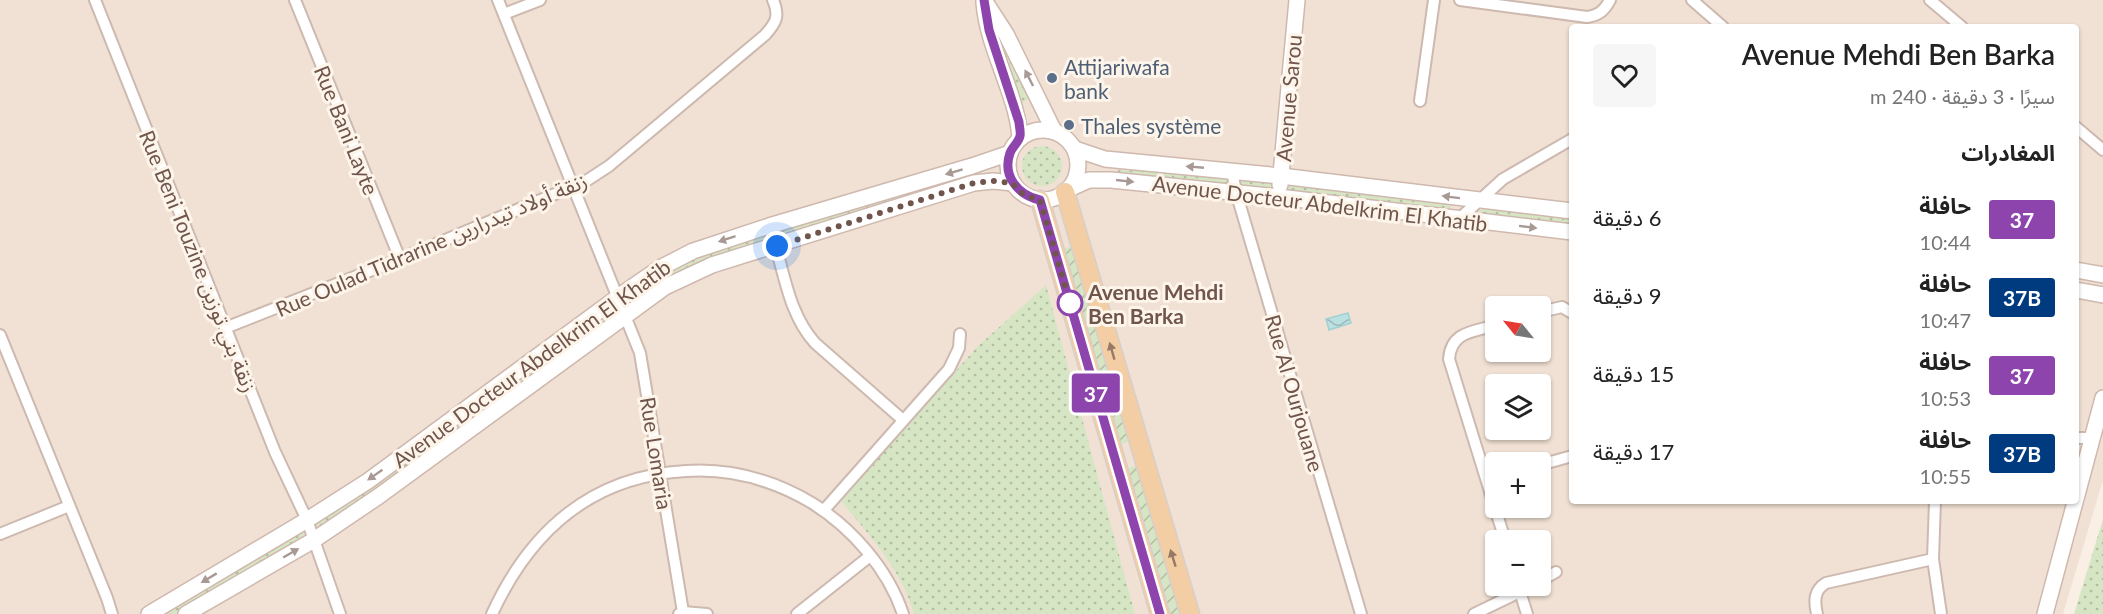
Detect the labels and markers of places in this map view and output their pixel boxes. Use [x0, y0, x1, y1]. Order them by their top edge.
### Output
place label: Attijariwafa bank [1064, 54, 1170, 103]
marker: Attijariwafa bank [1045, 71, 1059, 85]
place label: Thales système [1081, 113, 1221, 138]
marker: Thales système [1062, 118, 1076, 132]
place label: Avenue Mehdi Ben Barka [1087, 279, 1224, 328]
marker: Avenue Mehdi Ben Barka [1057, 290, 1083, 316]

